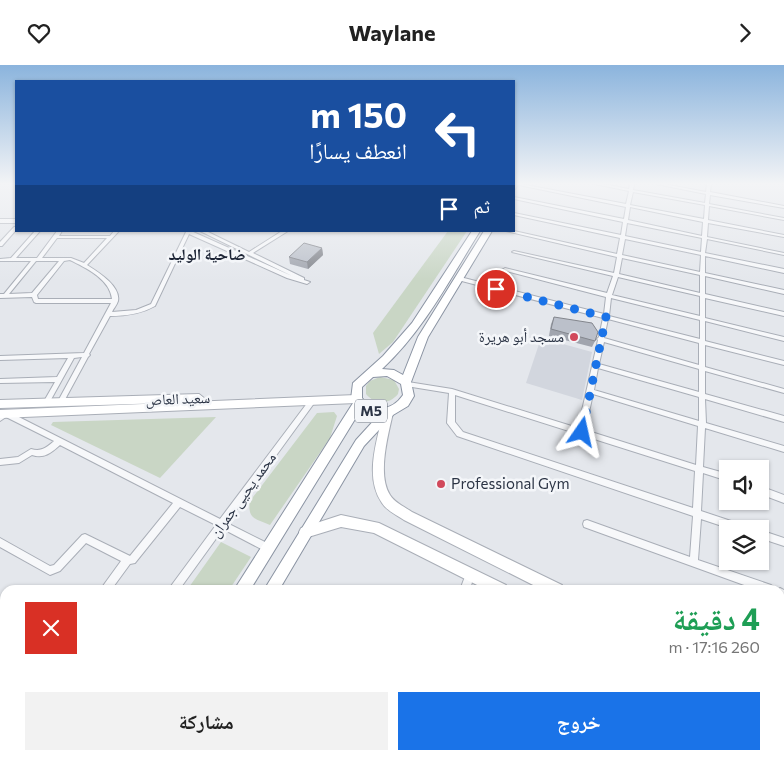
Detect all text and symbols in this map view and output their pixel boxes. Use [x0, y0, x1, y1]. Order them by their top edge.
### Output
icon: heart [25, 19, 53, 47]
text: Waylane [348, 19, 436, 46]
icon: forward [731, 19, 759, 47]
text: 150 m [310, 92, 407, 135]
icon: left [425, 100, 490, 165]
text: انعطف يسارًا [309, 137, 407, 164]
text: ثم [473, 194, 490, 217]
icon: arrive [435, 195, 463, 223]
district label: ضاحية الوليد [169, 244, 245, 263]
pin [475, 268, 517, 310]
icon: arrive [482, 275, 510, 303]
place label: مسجد أبو هريرة [479, 327, 564, 346]
marker: مسجد أبو هريرة [568, 331, 580, 343]
street label: سعيد العاص [145, 388, 211, 410]
road number: M5 [355, 399, 387, 423]
position arrow [555, 405, 607, 457]
street label: محمد يحيى جمران [205, 448, 281, 542]
map controls [719, 460, 769, 570]
button: sound [719, 460, 769, 510]
place label: Professional Gym [451, 474, 570, 492]
marker: Professional Gym [435, 478, 447, 490]
button: layers [719, 520, 769, 570]
text: 4 دقيقة [673, 599, 760, 636]
button: close [25, 602, 77, 654]
text: 260 m · 17:16 [668, 637, 760, 656]
button: مشاركة [25, 692, 388, 750]
button: خروج [398, 692, 760, 750]

